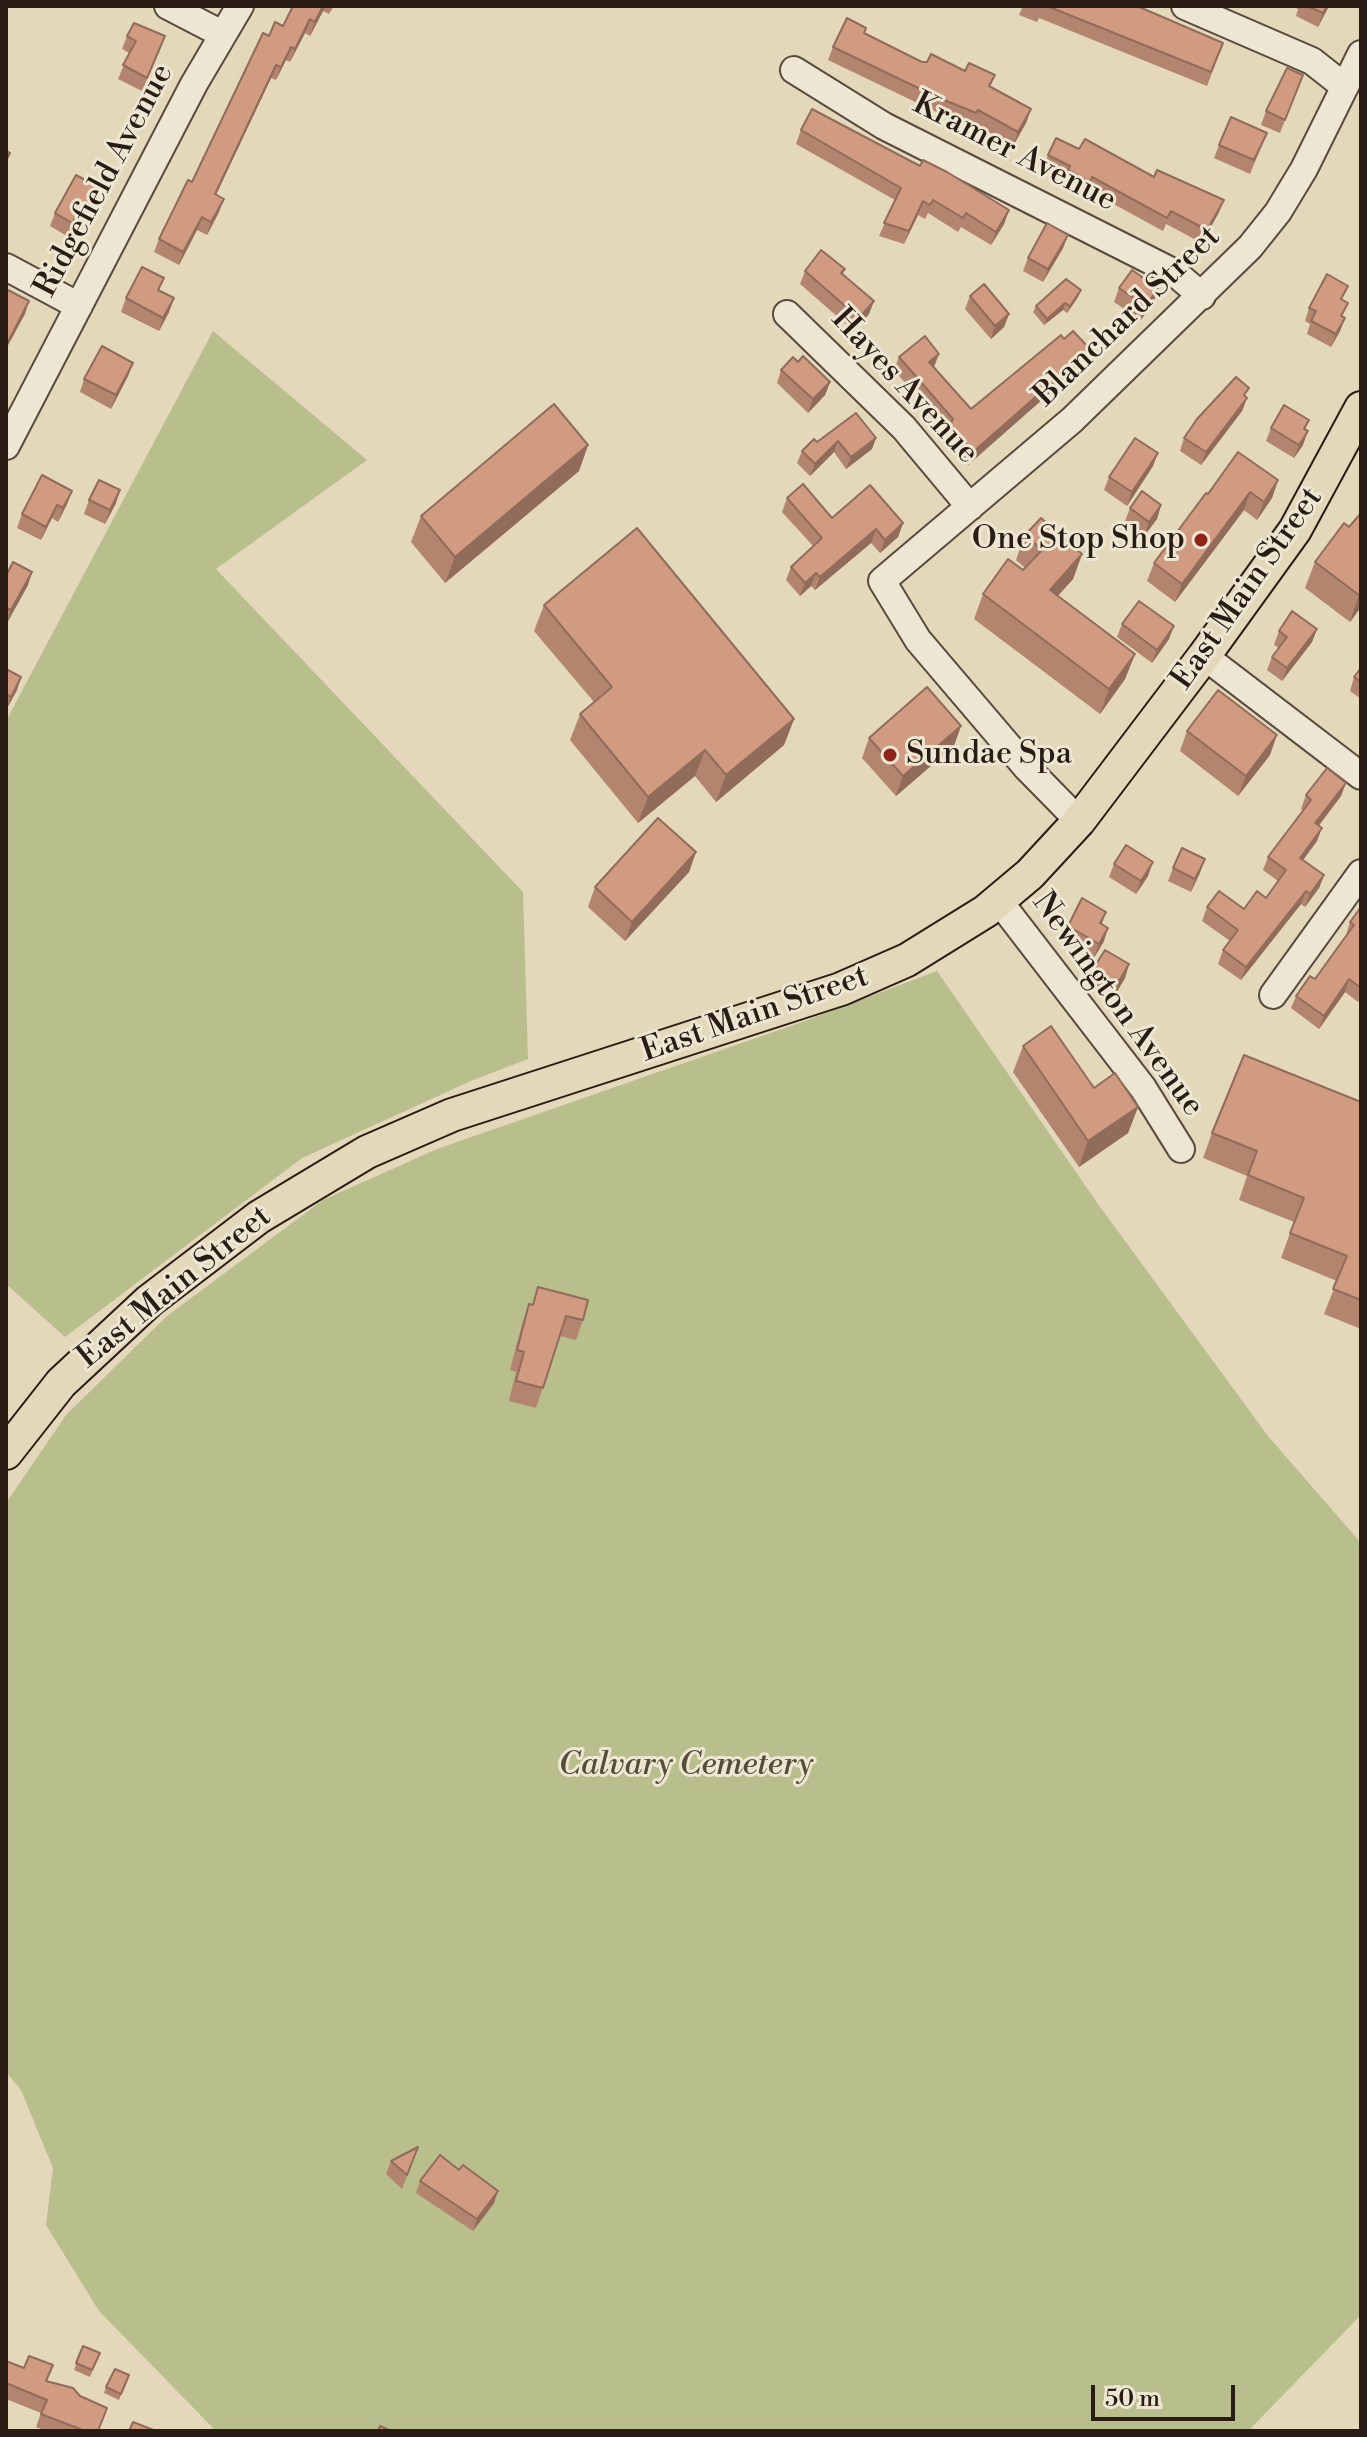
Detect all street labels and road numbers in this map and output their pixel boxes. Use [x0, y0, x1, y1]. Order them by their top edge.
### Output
street label: Ridgefield Avenue [27, 58, 183, 304]
street label: Kramer Avenue [906, 85, 1122, 221]
street label: Blanchard Street [1027, 219, 1229, 415]
street label: Hayes Avenue [822, 301, 986, 473]
street label: East Main Street [1164, 480, 1332, 698]
street label: Newington Avenue [1023, 885, 1211, 1125]
street label: East Main Street [636, 958, 874, 1072]
street label: East Main Street [70, 1198, 280, 1378]

